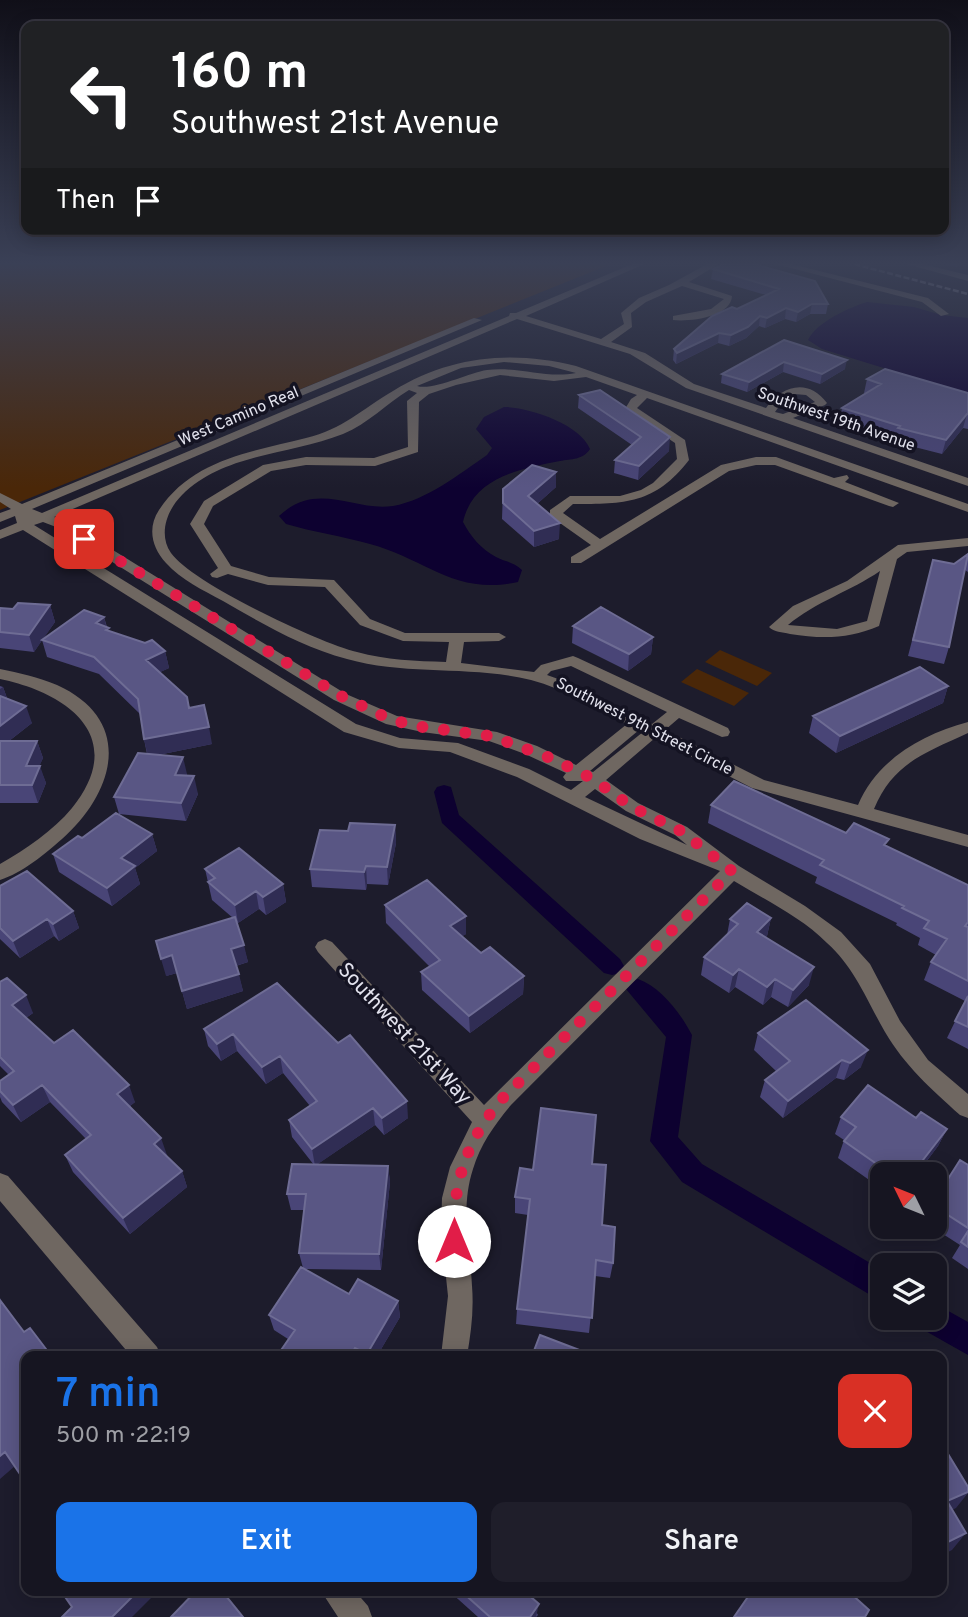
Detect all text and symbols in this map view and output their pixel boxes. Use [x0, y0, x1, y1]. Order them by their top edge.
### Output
text: 160 m [171, 44, 308, 106]
icon: left [56, 49, 147, 140]
text: Southwest 21st Avenue [171, 105, 499, 145]
icon: arrive [129, 182, 167, 220]
text: Then [56, 185, 115, 218]
street label: West Camino Real [176, 383, 302, 451]
street label: Southwest 19th Avenue [754, 384, 918, 456]
pin [54, 509, 114, 569]
icon: arrive [65, 520, 103, 558]
street label: Southwest 9th Street Circle [552, 674, 736, 780]
street label: Southwest 21st Way [331, 957, 477, 1111]
north arrow [870, 1162, 947, 1239]
map controls [870, 1162, 947, 1330]
position arrow [417, 1204, 491, 1278]
button: layers [870, 1253, 947, 1330]
text: 7 min [56, 1369, 160, 1422]
button: close [838, 1374, 912, 1448]
text: 500 m · 22:19 [56, 1422, 191, 1451]
button: Exit [56, 1502, 477, 1582]
button: Share [491, 1502, 912, 1582]

